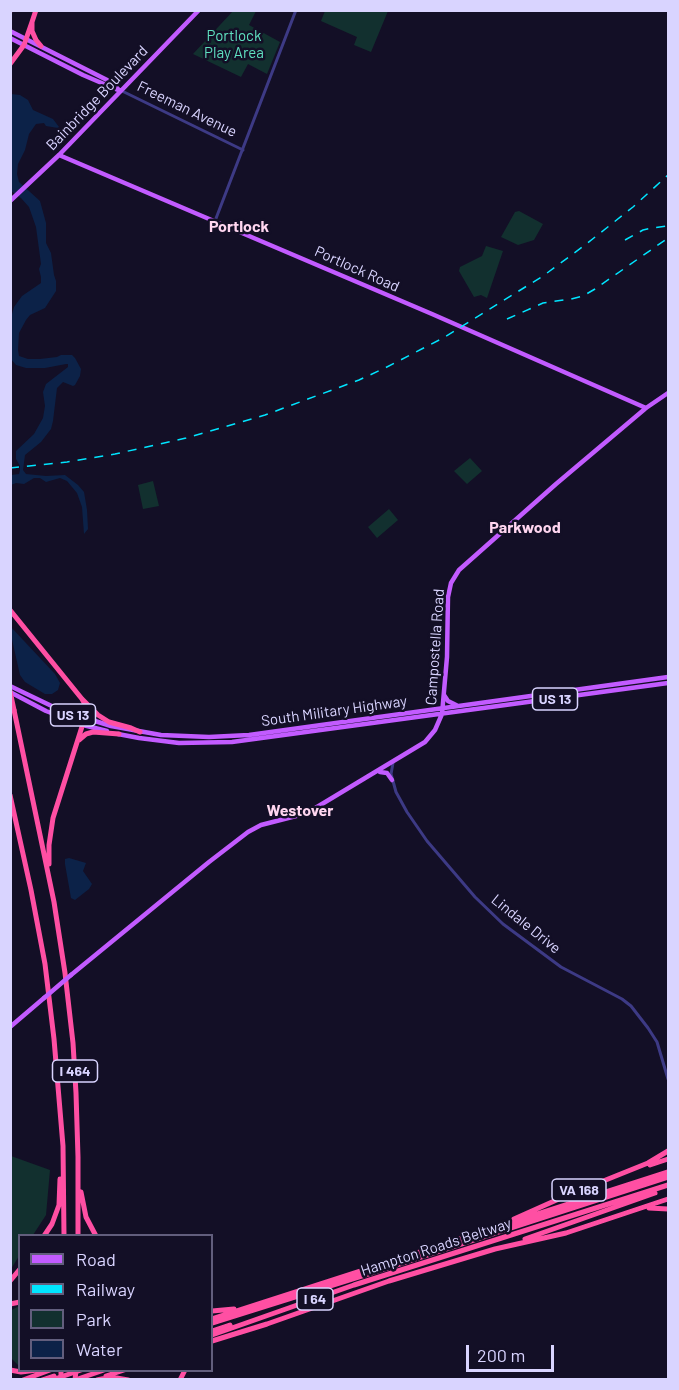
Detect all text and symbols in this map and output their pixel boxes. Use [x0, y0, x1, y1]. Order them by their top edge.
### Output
park label: Portlock Play Area [204, 27, 264, 62]
street label: Bainbridge Boulevard [42, 42, 152, 154]
street label: Freeman Avenue [134, 77, 240, 141]
district label: Portlock [209, 217, 269, 237]
street label: Portlock Road [312, 242, 402, 296]
district label: Parkwood [489, 518, 561, 538]
street label: Campostella Road [422, 588, 448, 706]
road number: US 13 [532, 688, 578, 710]
street label: South Military Highway [260, 692, 408, 730]
road number: US 13 [50, 704, 96, 726]
district label: Westover [267, 801, 333, 821]
street label: Lindale Drive [488, 891, 564, 957]
road number: I 464 [52, 1060, 98, 1082]
road number: VA 168 [552, 1179, 606, 1201]
street label: Hampton Roads Beltway [358, 1214, 514, 1280]
legend [18, 1234, 213, 1372]
text: Road [76, 1248, 116, 1270]
text: Railway [76, 1278, 135, 1300]
road number: I 64 [297, 1288, 333, 1310]
text: Park [76, 1308, 111, 1330]
scale bar [469, 1333, 558, 1371]
text: Water [76, 1338, 123, 1360]
text: 200 m [477, 1344, 525, 1366]

